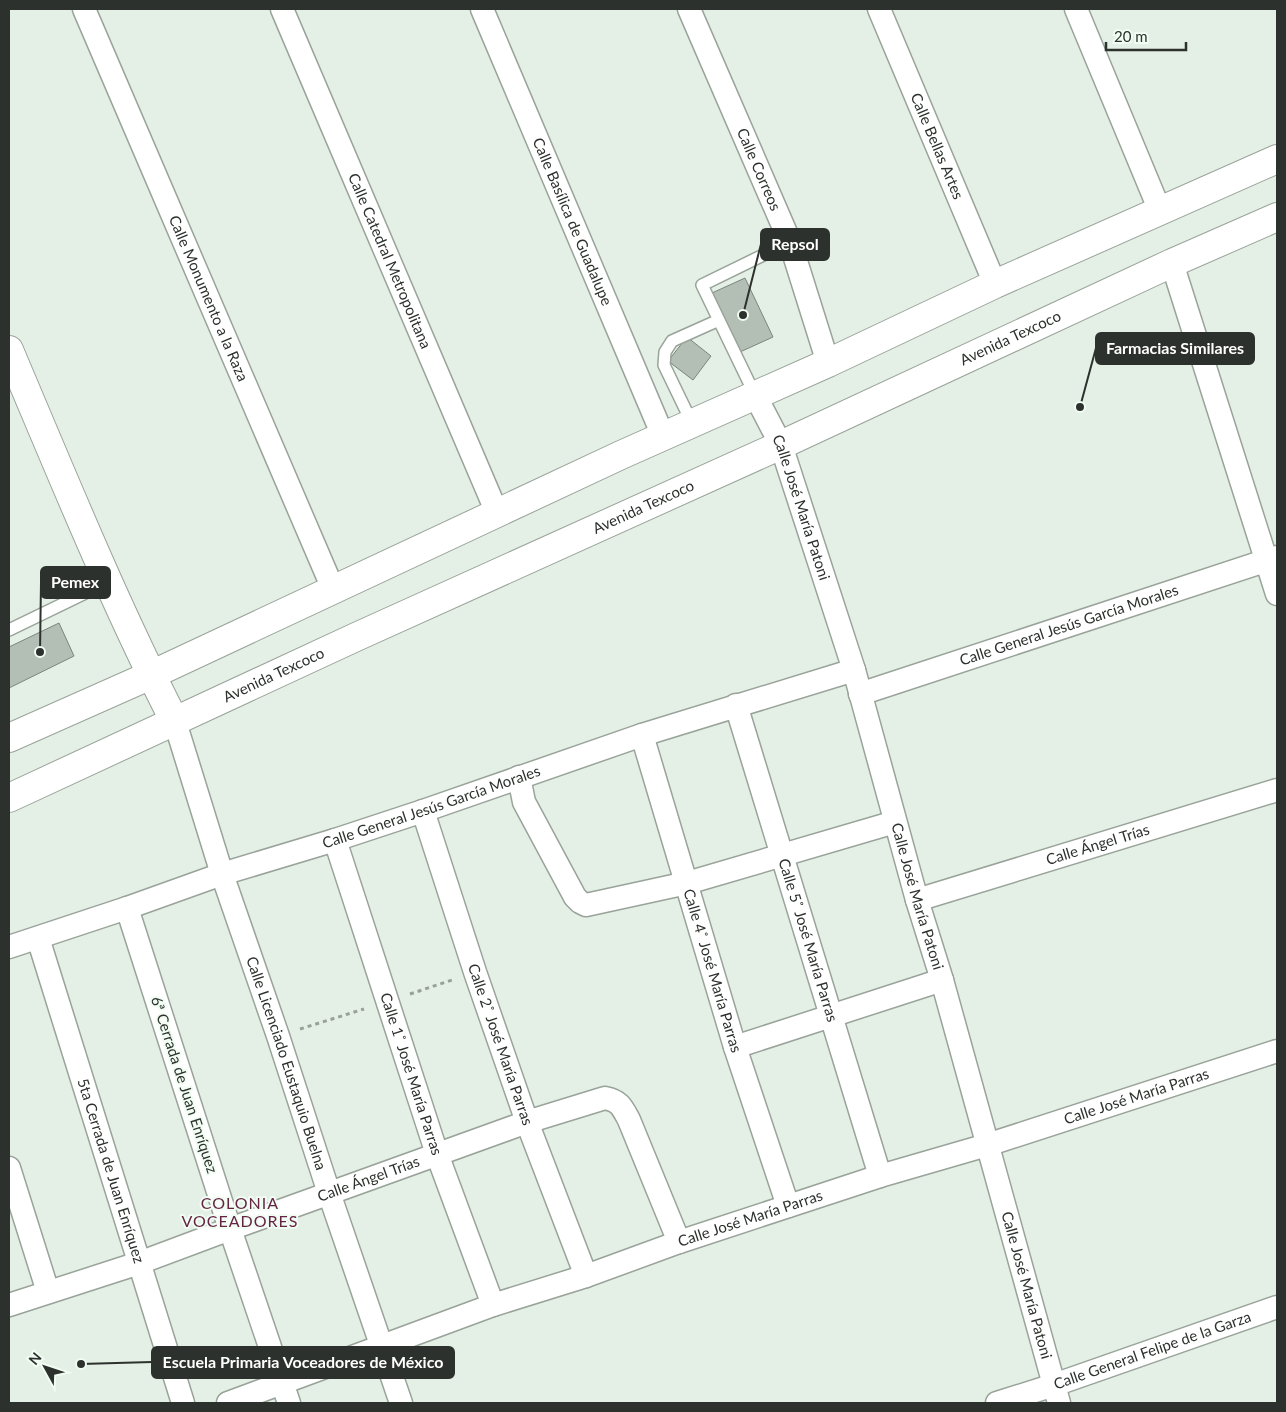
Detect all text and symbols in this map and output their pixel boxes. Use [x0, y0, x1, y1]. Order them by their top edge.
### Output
scale bar [1106, 20, 1186, 52]
text: 20 m [1114, 27, 1148, 45]
street label: Calle Bellas Artes [907, 90, 968, 202]
street label: Calle Correos [734, 125, 785, 213]
street label: Calle Basílica de Guadalupe [530, 135, 617, 308]
street label: Calle Catedral Metropolitana [345, 170, 436, 351]
street label: Calle Monumento a la Raza [166, 212, 253, 384]
callout: Repsol [761, 229, 829, 260]
text: Repsol [771, 234, 819, 253]
street label: Avenida Texcoco [957, 306, 1063, 369]
callout: Farmacias Similares [1096, 333, 1254, 364]
text: Farmacias Similares [1106, 338, 1244, 357]
street label: Calle José María Patoni [769, 431, 834, 582]
street label: Avenida Texcoco [590, 475, 697, 537]
callout: Pemex [41, 567, 110, 598]
text: Pemex [51, 572, 100, 591]
street label: Calle General Jesús García Morales [957, 580, 1180, 669]
street label: Avenida Texcoco [220, 643, 327, 705]
street label: Calle General Jesús García Morales [320, 761, 542, 851]
street label: Calle Ángel Trías [1044, 820, 1151, 868]
street label: Calle José María Patoni [888, 821, 948, 972]
street label: Calle 5˚ José María Parras [775, 856, 842, 1024]
street label: Calle 4˚ José María Parras [680, 886, 746, 1055]
street label: Calle Licenciado Eustaquio Buelna [243, 954, 331, 1172]
street label: Calle 2˚ José María Parras [465, 961, 537, 1127]
street label: Calle 1˚ José María Parras [377, 990, 447, 1157]
street label: 6ª Cerrada de Juan Enríquez [148, 994, 222, 1176]
street label: Calle José María Parras [1061, 1064, 1211, 1128]
street label: 5ta Cerrada de Juan Enríquez [74, 1076, 149, 1265]
street label: Calle Ángel Trías [315, 1152, 422, 1205]
street label: Calle José María Parras [675, 1185, 825, 1250]
district label: COLONIA VOCEADORES [182, 1193, 299, 1230]
street label: Calle José María Patoni [998, 1209, 1056, 1361]
street label: Calle General Felipe de la Garza [1051, 1307, 1253, 1392]
north arrow [20, 1342, 70, 1392]
callout: Escuela Primaria Voceadores de México [152, 1347, 454, 1378]
text: N [25, 1349, 45, 1368]
text: Escuela Primaria Voceadores de México [163, 1352, 443, 1371]

